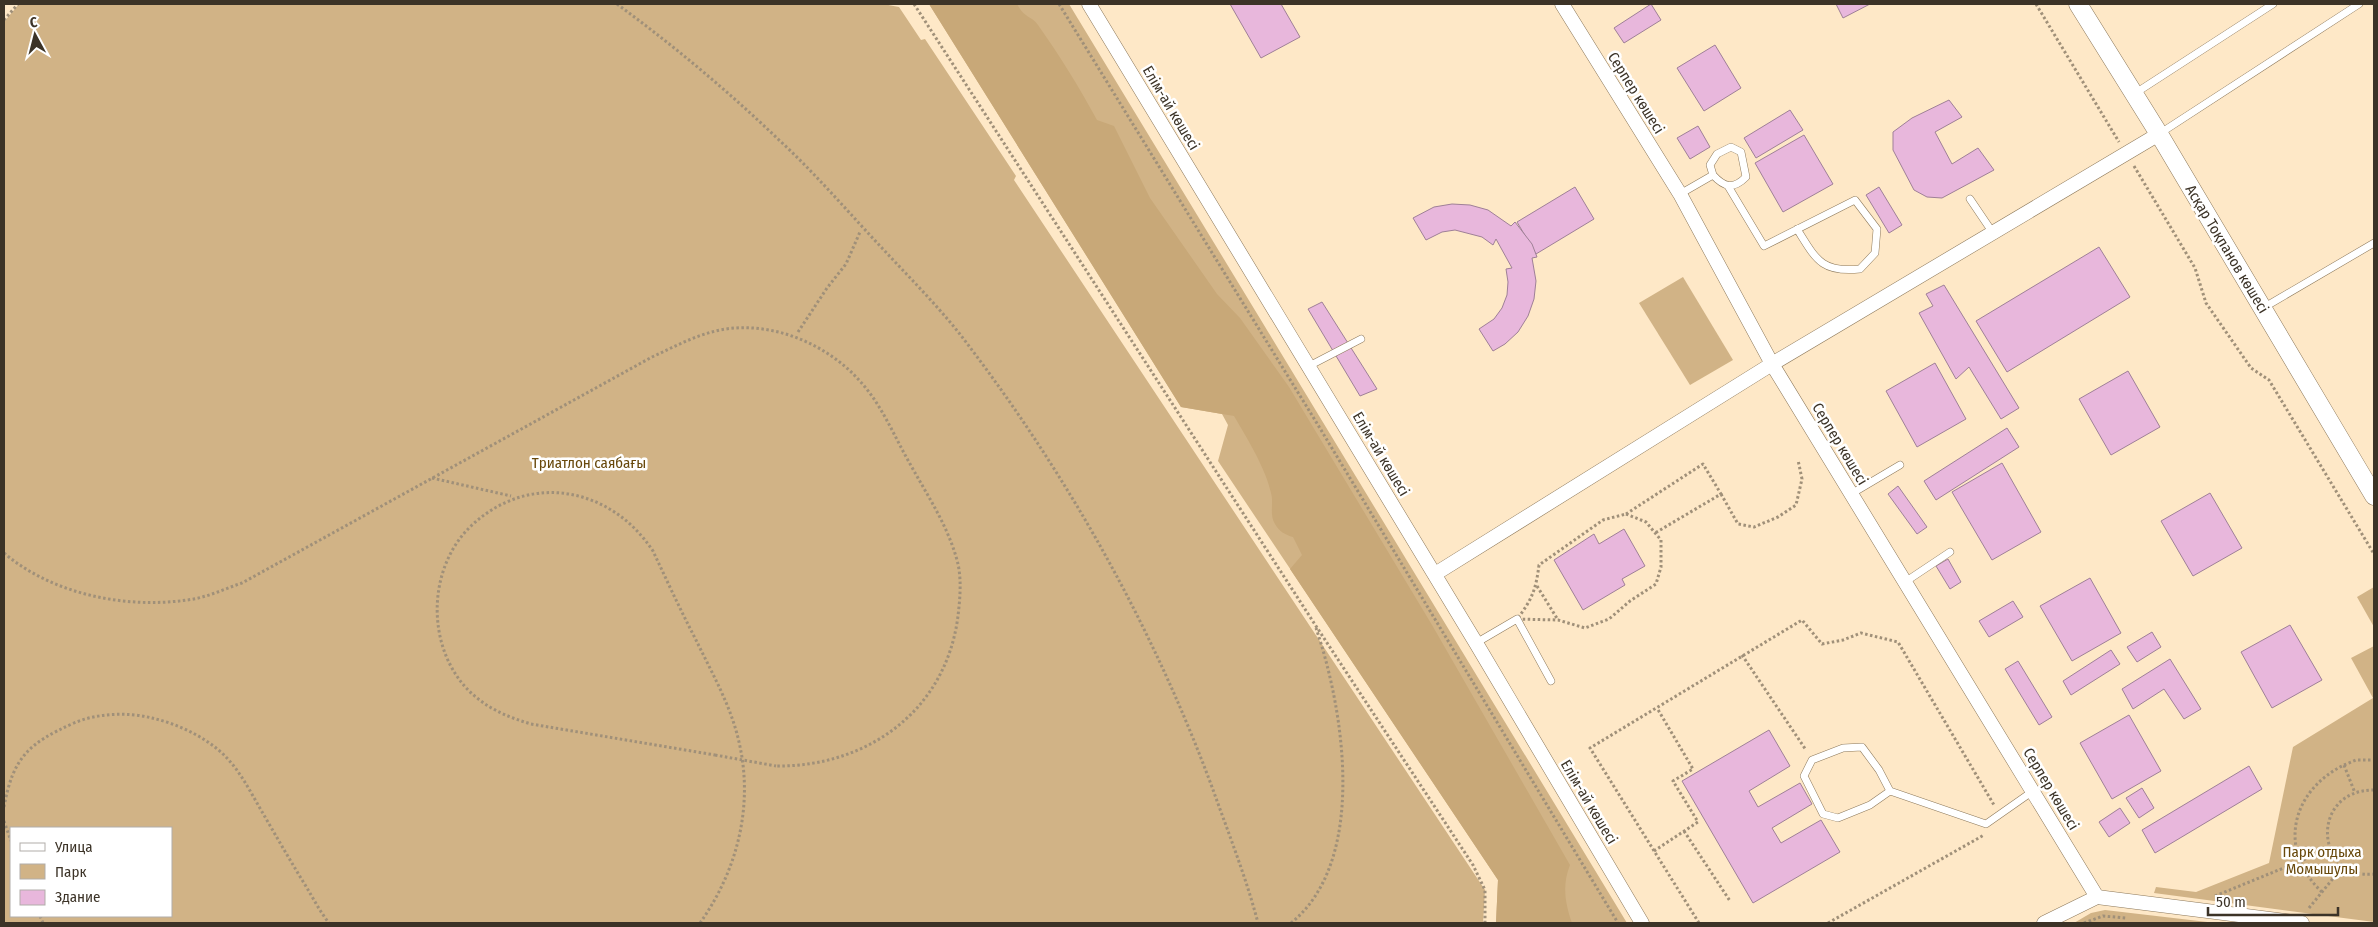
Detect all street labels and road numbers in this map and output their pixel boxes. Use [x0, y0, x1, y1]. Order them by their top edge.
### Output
street label: Серпер көшесі [1604, 49, 1668, 137]
street label: Елім-ай көшесі [1139, 63, 1203, 153]
street label: Асқар Тоқпанов көшесі [2181, 181, 2273, 317]
street label: Серпер көшесі [1808, 400, 1872, 488]
street label: Елім-ай көшесі [1349, 409, 1413, 499]
street label: Серпер көшесі [2019, 745, 2083, 833]
street label: Елім-ай көшесі [1557, 757, 1621, 847]

